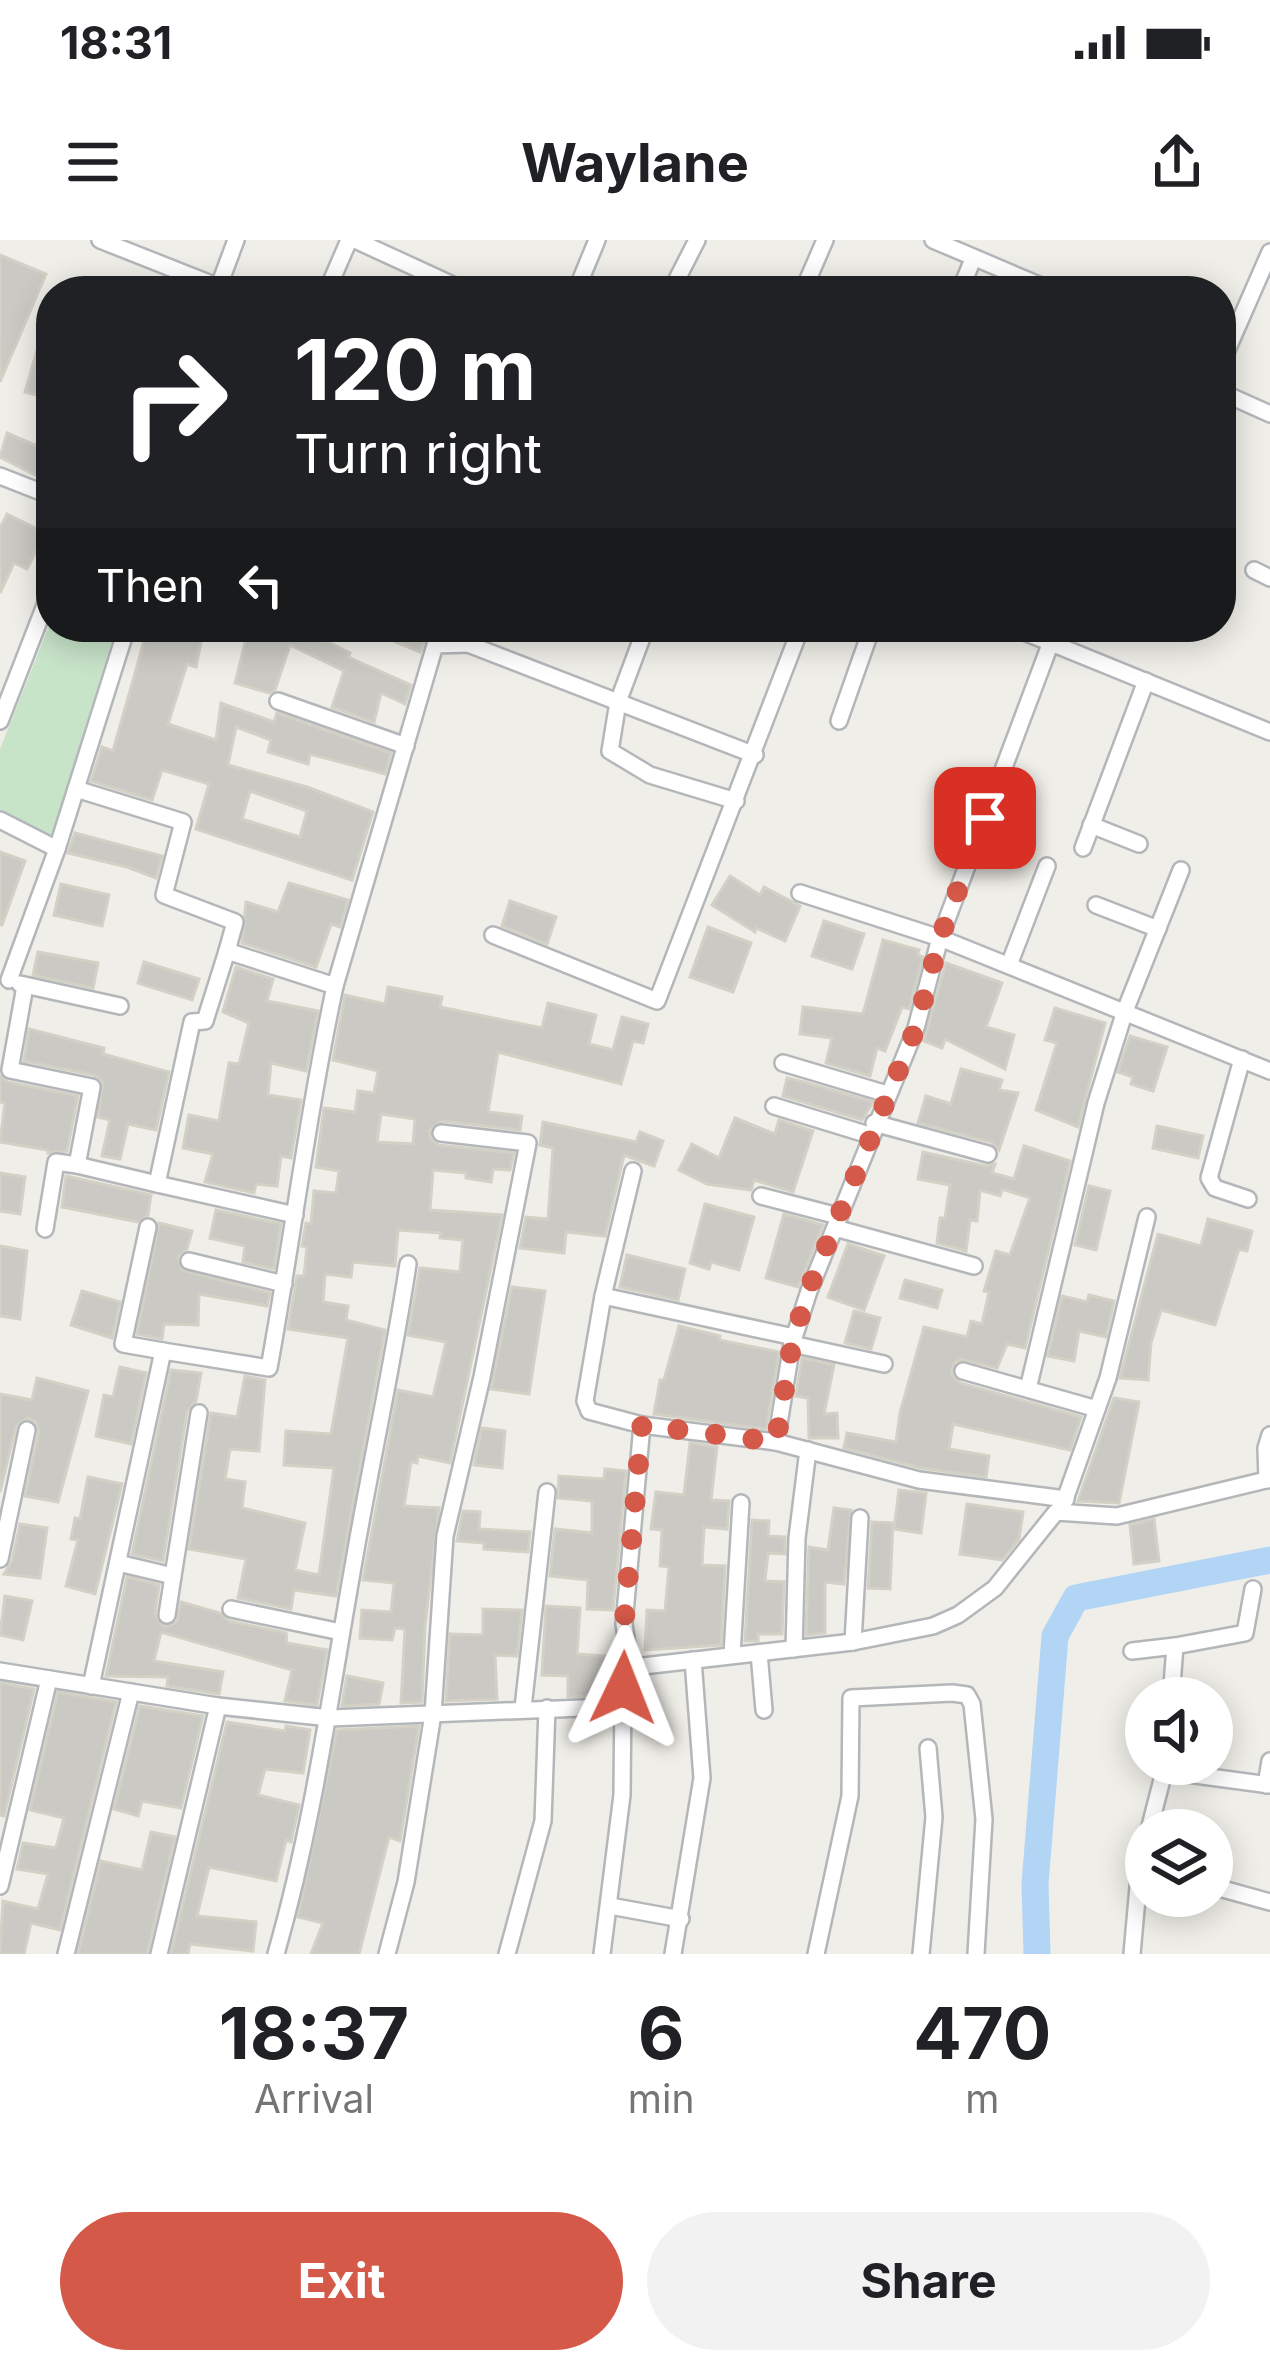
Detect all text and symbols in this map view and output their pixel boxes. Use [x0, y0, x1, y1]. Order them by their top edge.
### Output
text: 18:31 [60, 15, 172, 70]
icon: menu [60, 129, 126, 195]
icon: share [1144, 129, 1210, 195]
text: Waylane [521, 130, 749, 195]
text: 120 m [294, 319, 536, 420]
icon: right [96, 324, 252, 480]
text: Turn right [294, 421, 542, 486]
icon: left [228, 552, 294, 618]
text: Then [96, 558, 204, 613]
pin [934, 767, 1036, 869]
icon: arrive [952, 785, 1018, 851]
position arrow [560, 1625, 686, 1751]
map controls [1125, 1677, 1233, 1917]
button: sound [1125, 1677, 1233, 1785]
button: layers [1125, 1809, 1233, 1917]
text: 18:37 [219, 1989, 409, 2076]
text: 6 [638, 1989, 685, 2076]
text: 470 [913, 1989, 1051, 2076]
text: Arrival [254, 2075, 374, 2122]
text: min [628, 2075, 694, 2122]
text: m [965, 2075, 999, 2122]
button: Exit [60, 2212, 623, 2350]
button: Share [647, 2212, 1210, 2350]

